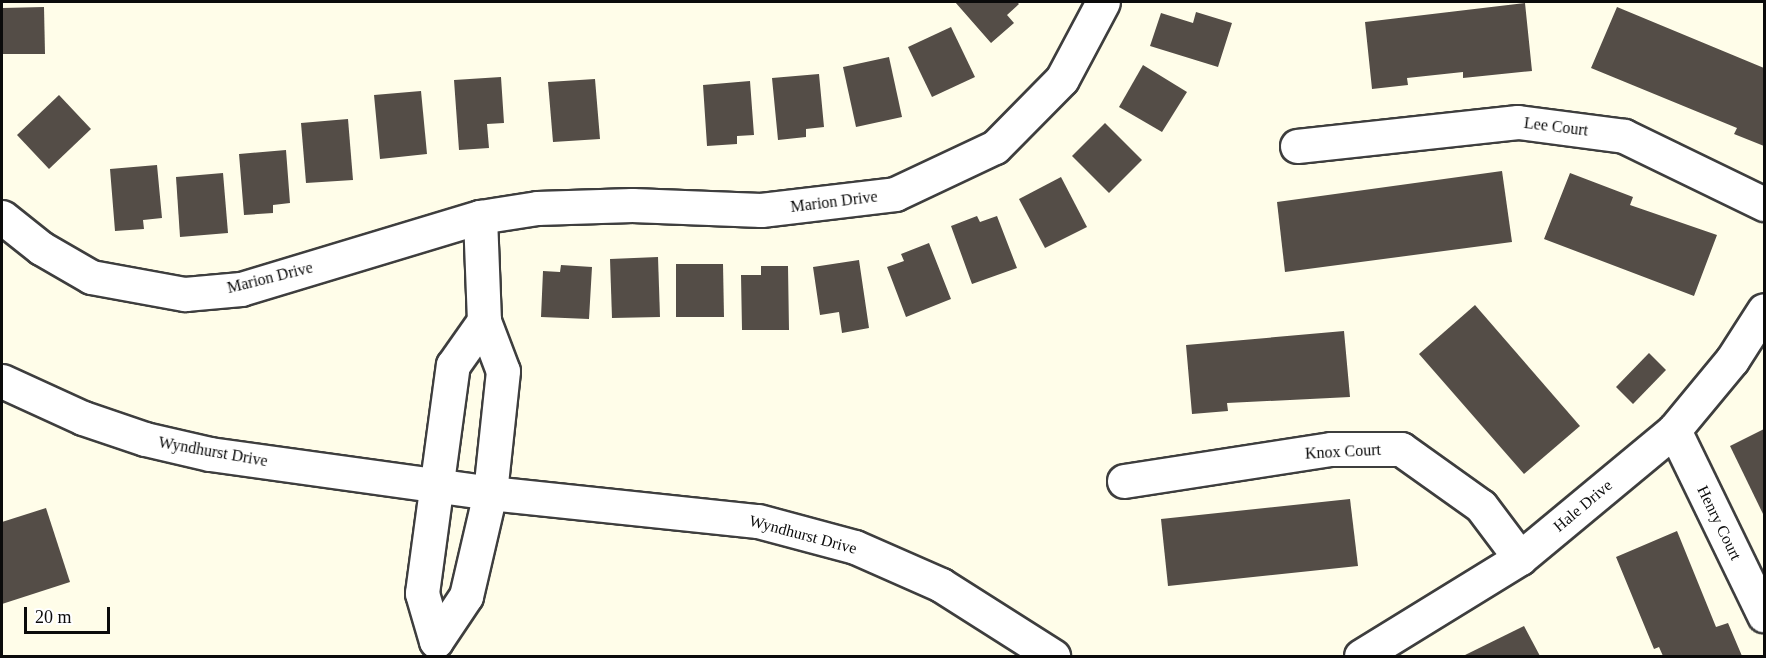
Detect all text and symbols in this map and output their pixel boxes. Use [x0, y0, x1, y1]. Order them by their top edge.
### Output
street label: Lee Court [1523, 114, 1589, 140]
street label: Marion Drive [789, 187, 879, 217]
street label: Marion Drive [225, 258, 315, 298]
street label: Wyndhurst Drive [157, 433, 269, 471]
street label: Knox Court [1305, 440, 1381, 464]
street label: Hale Drive [1550, 476, 1616, 536]
street label: Henry Court [1693, 483, 1745, 563]
street label: Wyndhurst Drive [747, 511, 859, 559]
scale bar [27, 595, 112, 633]
text: 20 m [35, 607, 72, 627]

